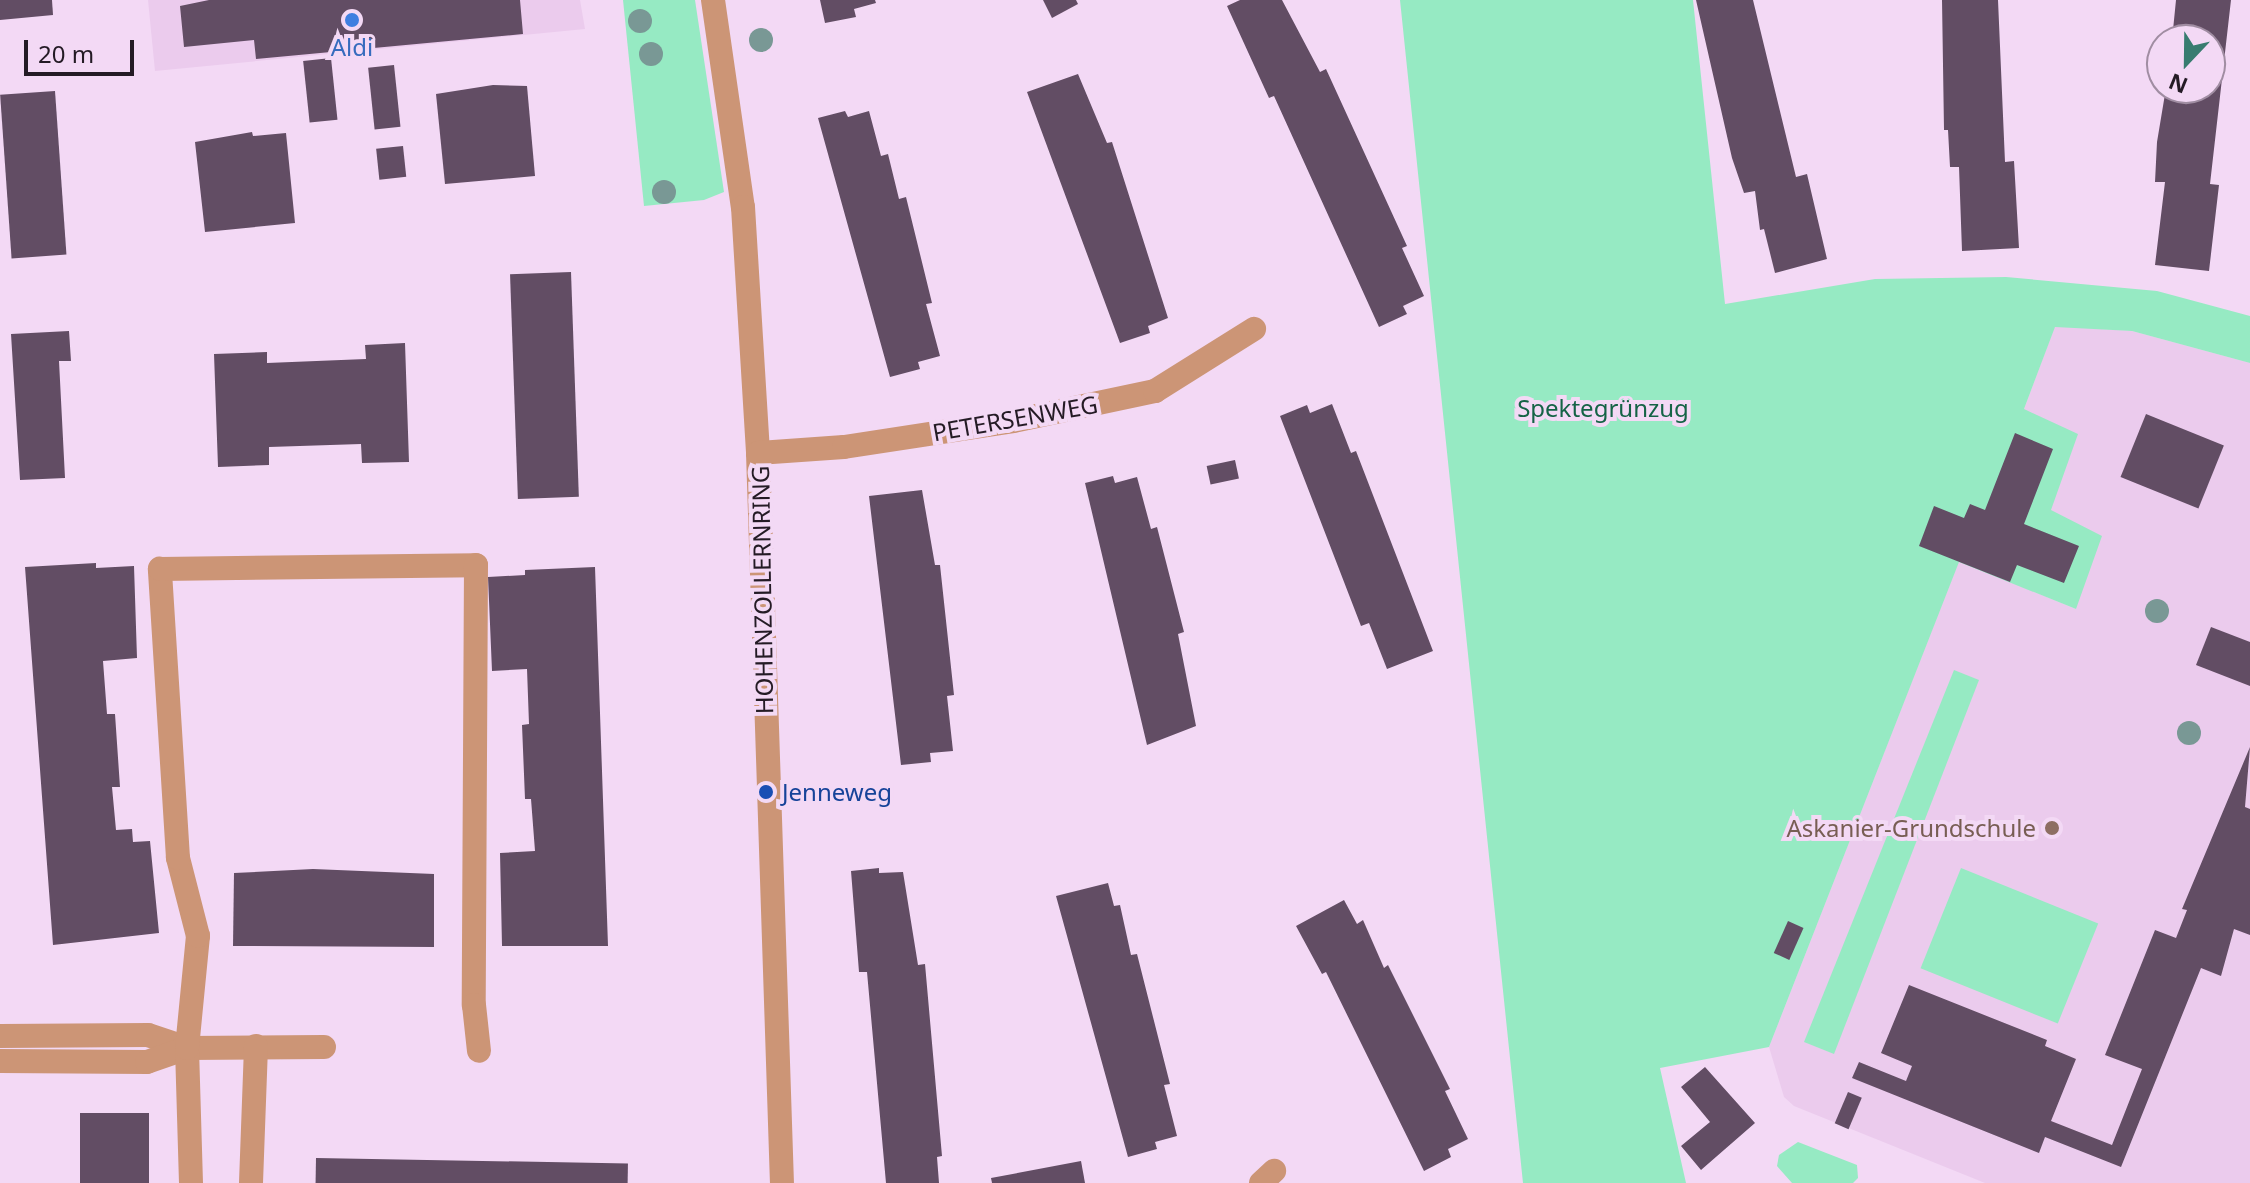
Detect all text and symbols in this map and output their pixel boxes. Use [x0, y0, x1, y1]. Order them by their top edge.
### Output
marker: Aldi [343, 11, 361, 29]
scale bar [28, 24, 138, 74]
north arrow [2146, 24, 2226, 104]
place label: Aldi [331, 33, 373, 61]
text: 20 m [38, 37, 94, 70]
text: N [2164, 67, 2192, 102]
street label: PETERSENWEG [930, 389, 1100, 447]
park label: Spektegrünzug [1517, 394, 1689, 422]
street label: HOHENZOLLERNRING [745, 465, 779, 715]
place label: Jenneweg [782, 778, 892, 806]
marker: Jenneweg [757, 783, 775, 801]
place label: Askanier-Grundschule [1786, 814, 2036, 842]
marker: Askanier-Grundschule [2043, 819, 2061, 837]

